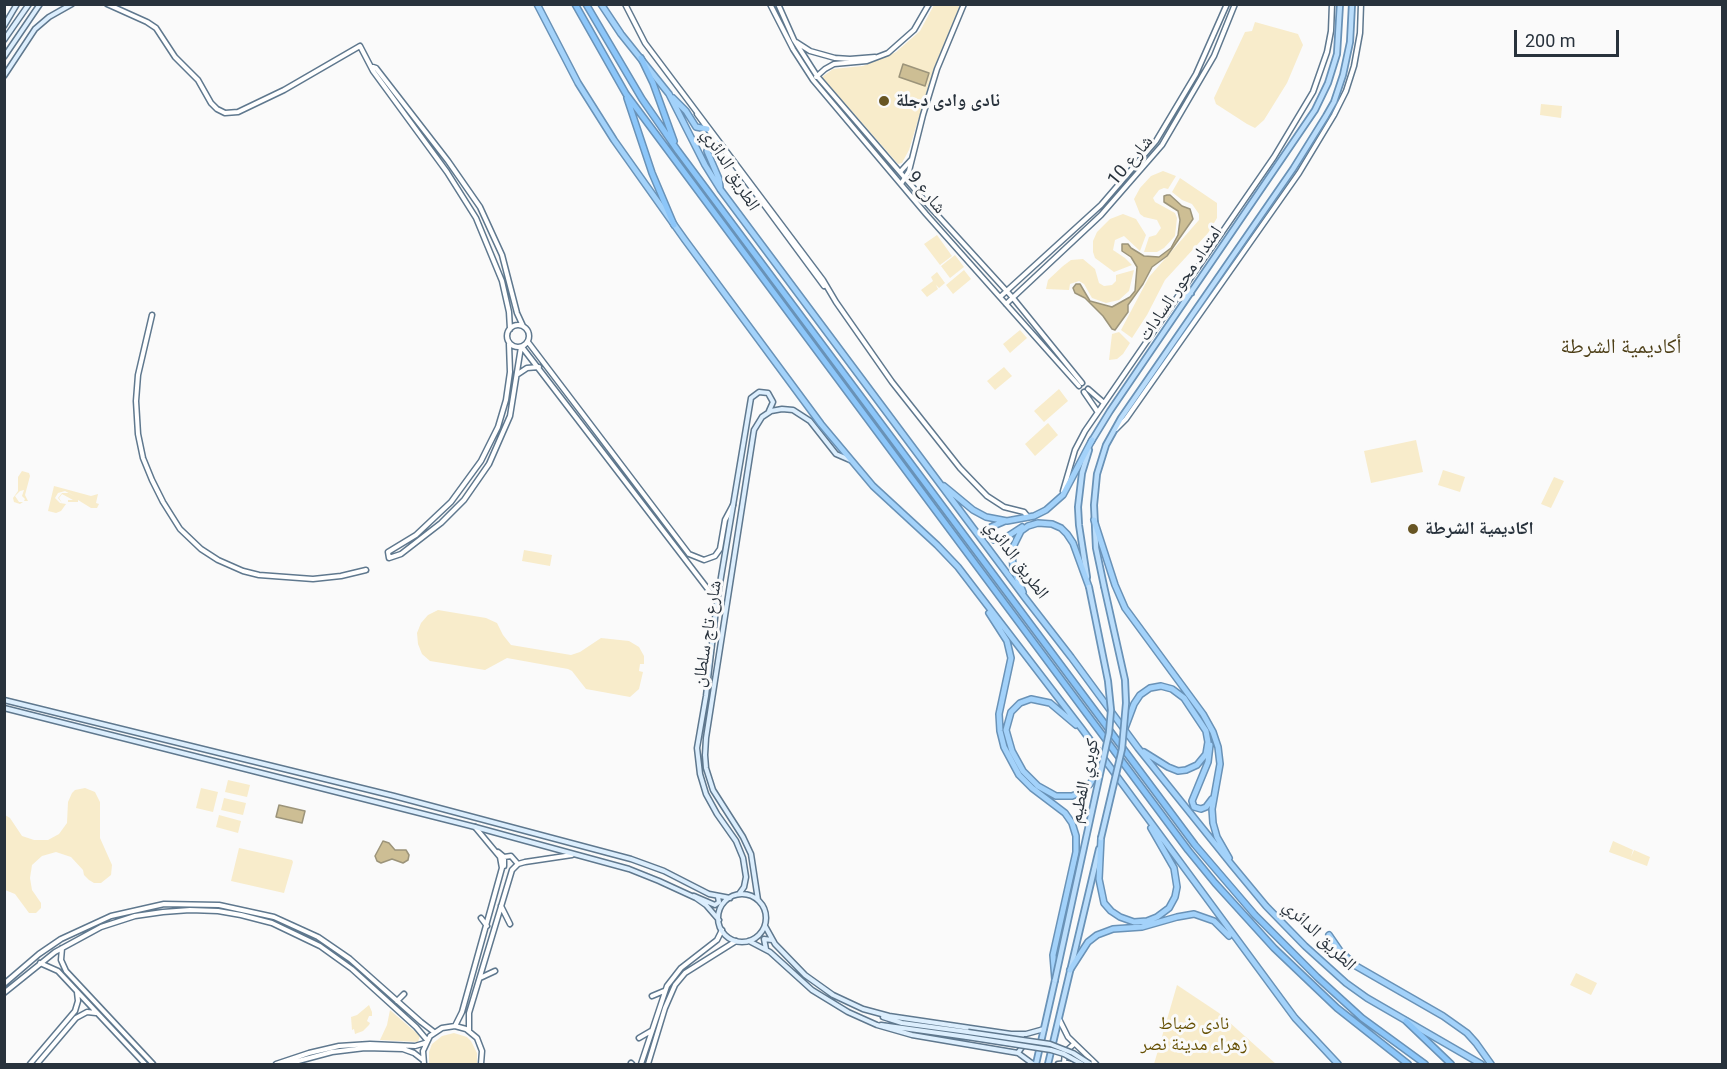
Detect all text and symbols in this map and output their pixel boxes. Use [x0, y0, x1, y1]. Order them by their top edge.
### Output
scale bar [1517, 18, 1622, 56]
text: 200 m [1525, 30, 1576, 51]
place label: نادى وادى دجلة [896, 90, 1000, 112]
marker: نادى وادى دجلة [877, 94, 891, 108]
street label: الطريق الدائري [696, 125, 764, 215]
street label: شارع 10 [1104, 131, 1158, 191]
street label: شارع 9 [902, 167, 950, 219]
street label: امتداد محور السادات [1135, 222, 1227, 346]
district label: أكاديمية الشرطة [1560, 335, 1682, 361]
street label: الطريق الدائري [979, 516, 1053, 604]
place label: اكاديمية الشرطة [1425, 518, 1534, 540]
marker: اكاديمية الشرطة [1406, 522, 1420, 536]
street label: شارع تاج سلطان [689, 579, 727, 689]
street label: كوبري الفطيم [1065, 737, 1105, 825]
street label: الطريق الدائري [1278, 896, 1360, 976]
park label: نادى ضباط زهراء مدينة نصر [1141, 1013, 1247, 1056]

